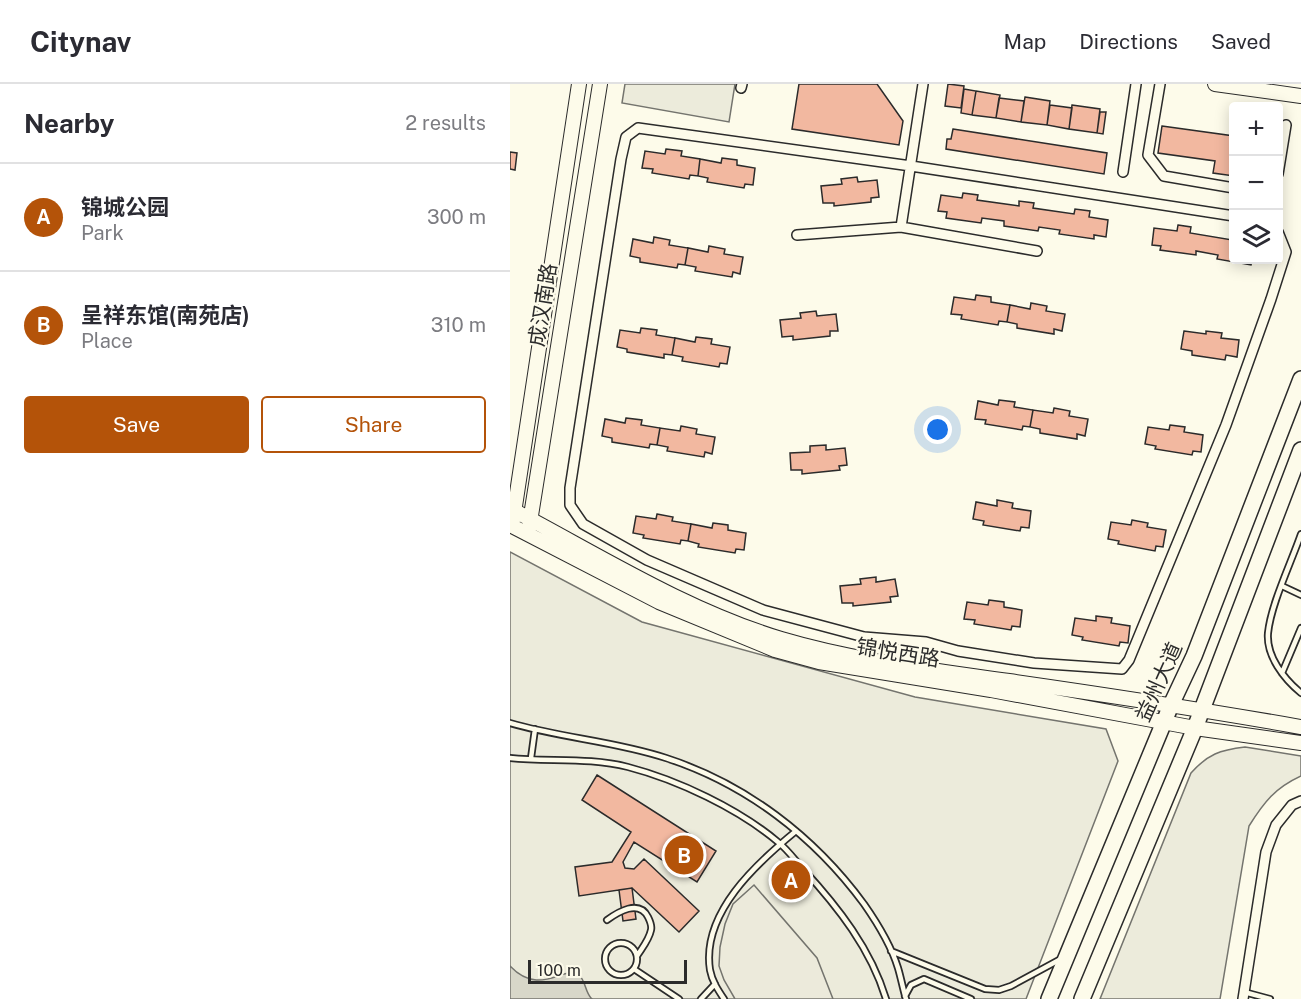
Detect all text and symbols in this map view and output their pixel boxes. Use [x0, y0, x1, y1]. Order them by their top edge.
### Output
text: Citynav [30, 25, 131, 58]
text: Map [1004, 29, 1046, 54]
text: Directions [1079, 29, 1178, 54]
text: Saved [1211, 29, 1271, 54]
map controls [1229, 102, 1283, 264]
button: + [1229, 102, 1283, 156]
text: Nearby [24, 108, 114, 139]
text: 2 results [405, 111, 486, 135]
button: − [1229, 156, 1283, 210]
text: 锦城公园 [81, 194, 169, 220]
text: A [36, 205, 51, 229]
text: 300 m [427, 205, 486, 229]
button: layers [1229, 210, 1283, 264]
text: Park [81, 221, 124, 245]
street label: 成汉南路 [524, 261, 561, 348]
text: 呈祥东馆(南苑店) [81, 302, 250, 328]
text: B [37, 313, 50, 337]
text: 310 m [431, 313, 486, 337]
text: Place [81, 329, 133, 353]
button: Save [24, 396, 249, 453]
button: Share [261, 396, 486, 453]
your location [923, 415, 952, 444]
street label: 锦悦西路 [855, 634, 942, 671]
street label: 益州大道 [1130, 638, 1187, 725]
pin: B [664, 832, 704, 878]
pin: A [772, 858, 810, 902]
scale bar [528, 957, 687, 984]
text: 100 m [537, 961, 581, 980]

